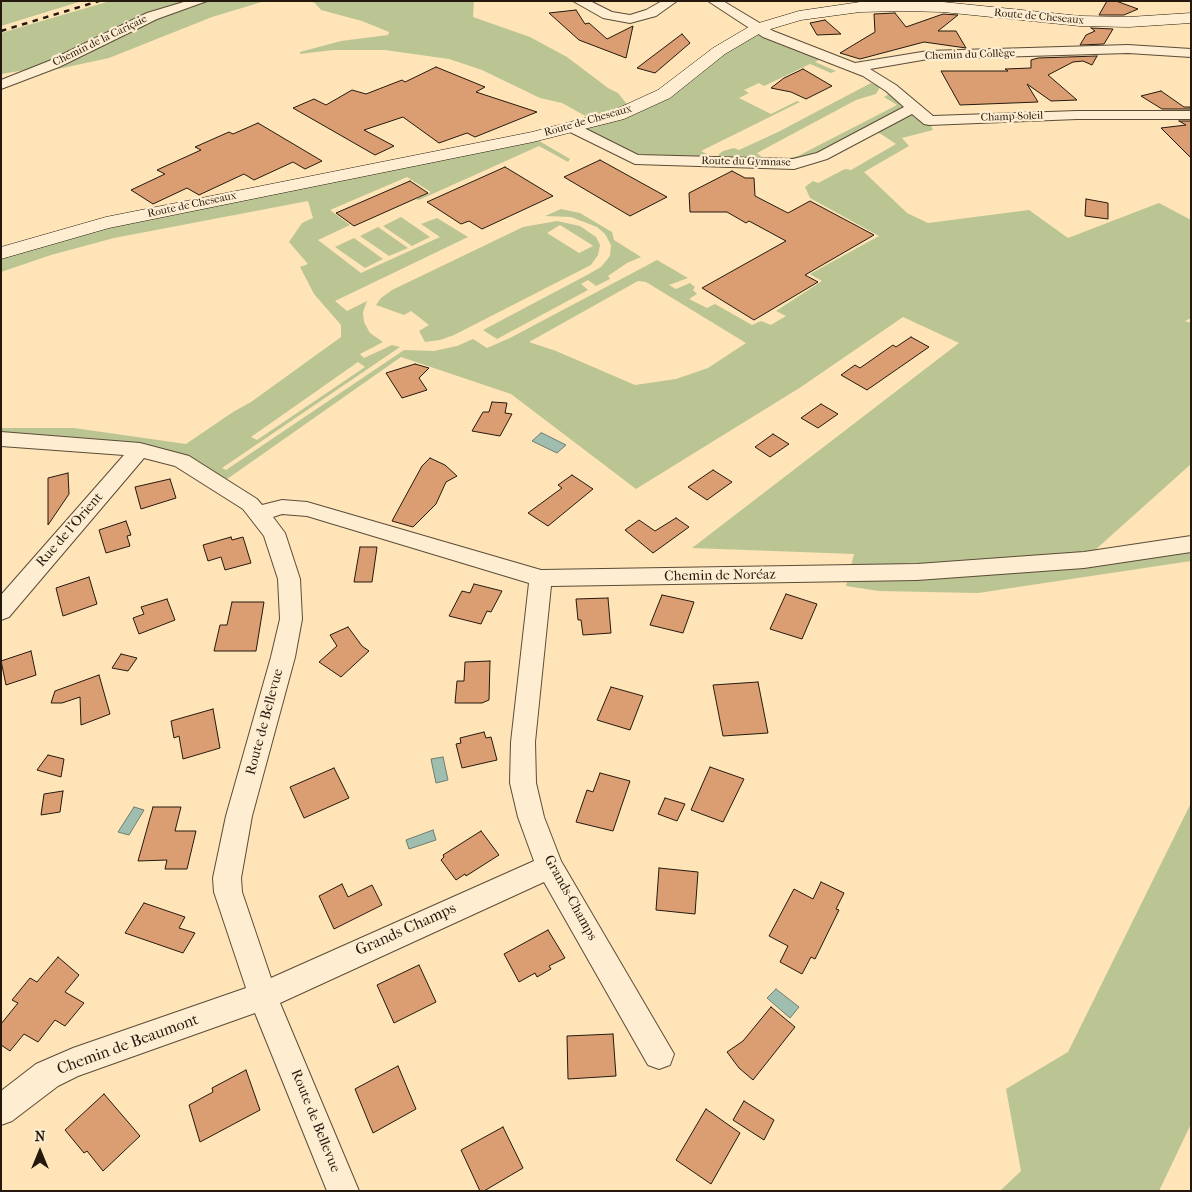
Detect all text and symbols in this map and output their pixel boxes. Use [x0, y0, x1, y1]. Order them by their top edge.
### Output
street label: Route de Cheseaux [993, 6, 1085, 28]
street label: Chemin de la Cariçaie [51, 12, 149, 70]
street label: Chemin du Collège [925, 47, 1015, 63]
street label: Route de Cheseaux [543, 102, 633, 140]
street label: Champ-Soleil [981, 109, 1043, 125]
street label: Route du Gymnase [701, 155, 791, 169]
street label: Route de Cheseaux [146, 189, 238, 221]
street label: Rue de l'Orient [33, 489, 107, 571]
street label: Chemin de Noréaz [664, 567, 776, 585]
street label: Route de Bellevue [243, 667, 287, 777]
street label: Grands-Champs [540, 852, 600, 944]
street label: Grands Champs [353, 899, 459, 961]
street label: Chemin de Beaumont [55, 1010, 201, 1080]
street label: Route de Bellevue [287, 1067, 343, 1175]
north arrow [15, 1127, 65, 1177]
text: N [35, 1128, 45, 1145]

